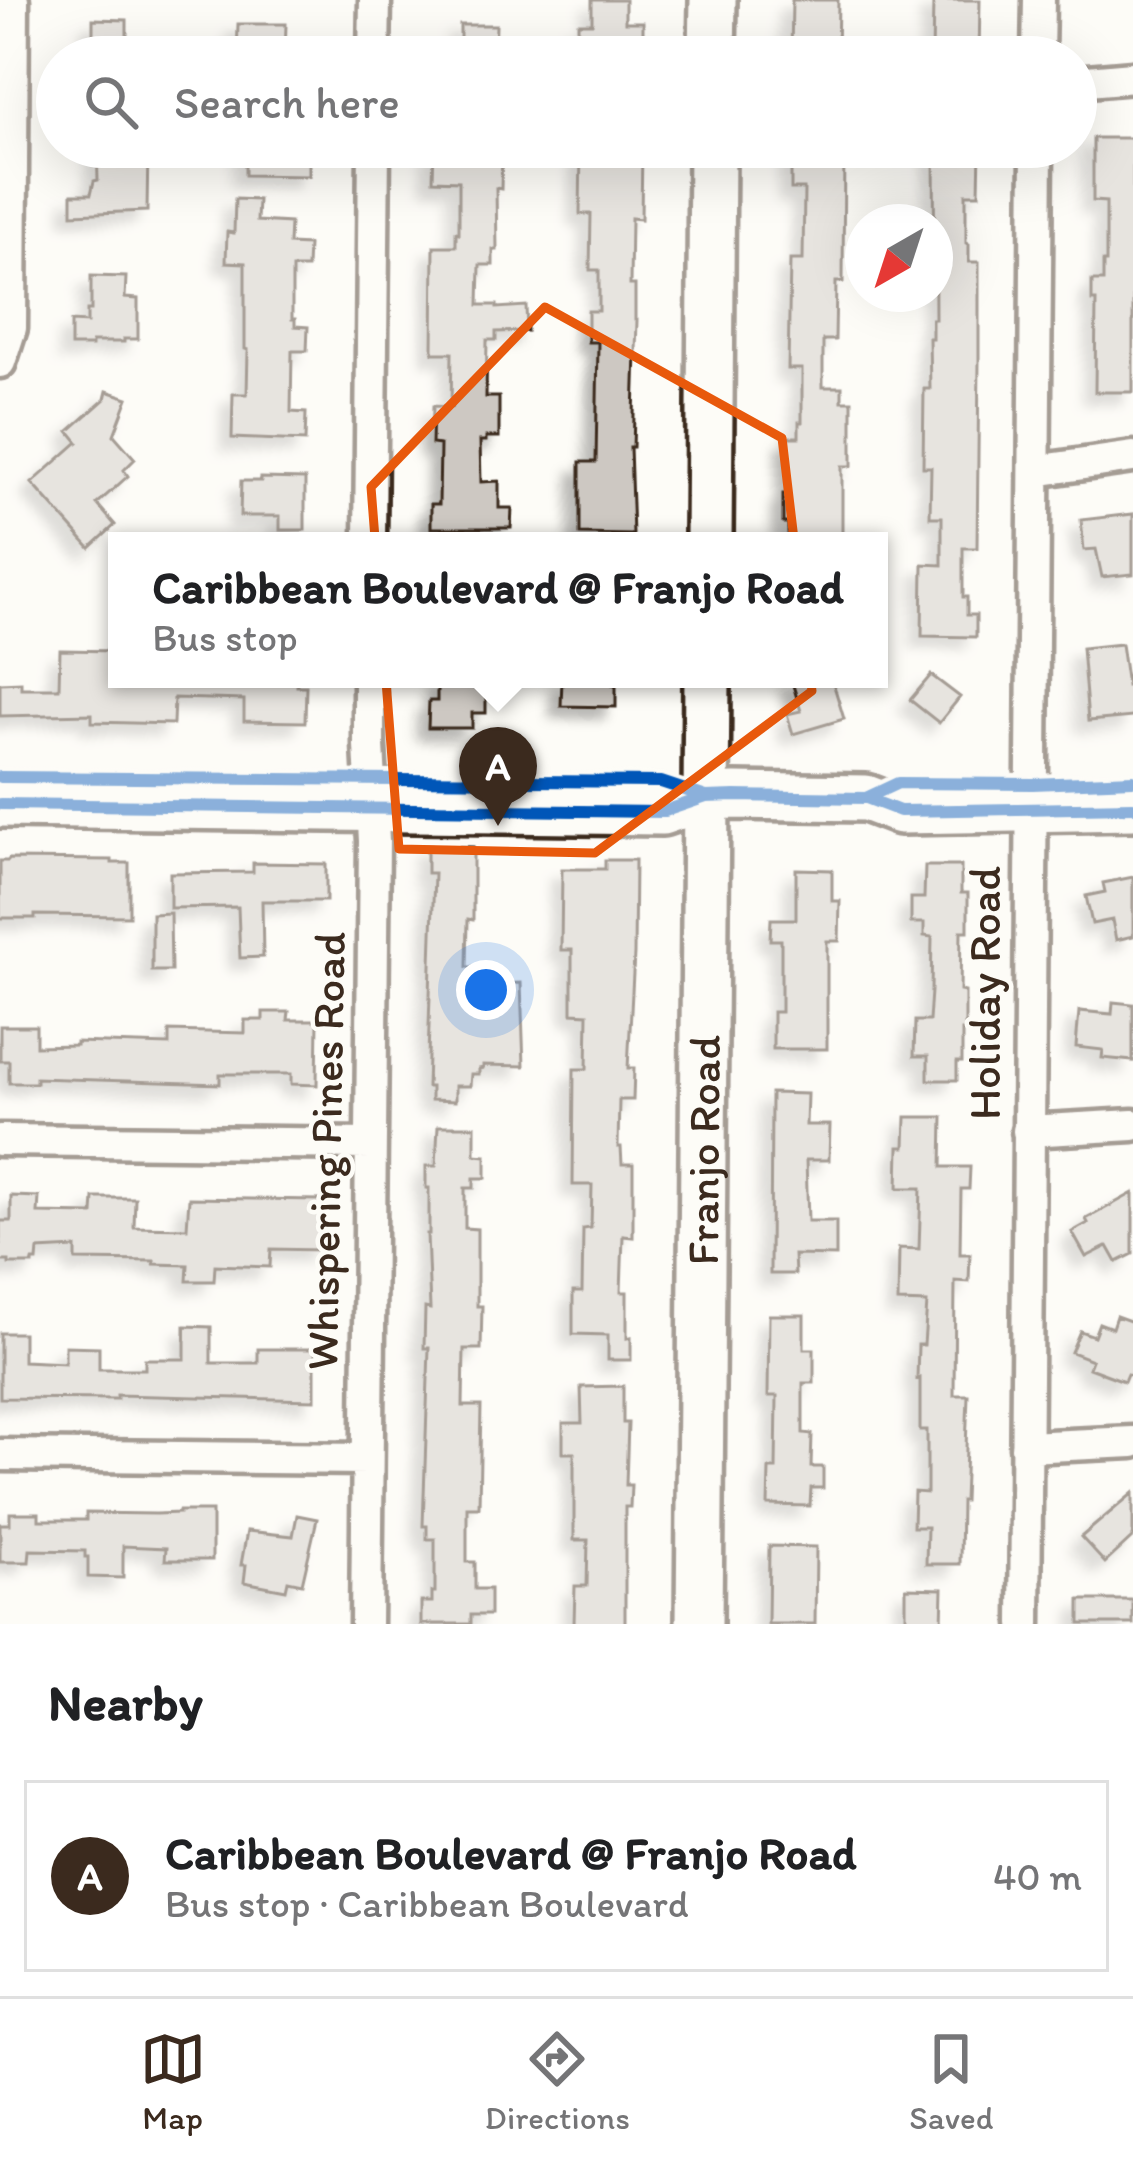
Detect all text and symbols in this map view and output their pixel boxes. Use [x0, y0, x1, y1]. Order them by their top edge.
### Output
search box [36, 36, 1097, 168]
icon: search [78, 69, 144, 135]
text: Search here [174, 75, 400, 129]
north arrow [845, 204, 953, 312]
popup [108, 532, 888, 688]
text: Caribbean Boulevard @ Franjo Road [152, 560, 844, 614]
text: Bus stop [152, 614, 298, 661]
pin: A [459, 727, 537, 826]
street label: Holiday Road [957, 866, 1011, 1120]
street label: Whispering Pines Road [294, 931, 356, 1371]
your location [456, 960, 516, 1020]
street label: Franjo Road [675, 1034, 731, 1265]
text: Nearby [48, 1672, 203, 1733]
text: Caribbean Boulevard @ Franjo Road [165, 1826, 856, 1880]
text: A [78, 1853, 102, 1900]
text: 40 m [993, 1853, 1082, 1900]
text: Bus stop · Caribbean Boulevard [165, 1880, 689, 1927]
tab: Map [140, 2026, 206, 2137]
tab: Directions [485, 2026, 630, 2137]
tab: Saved [909, 2026, 993, 2137]

